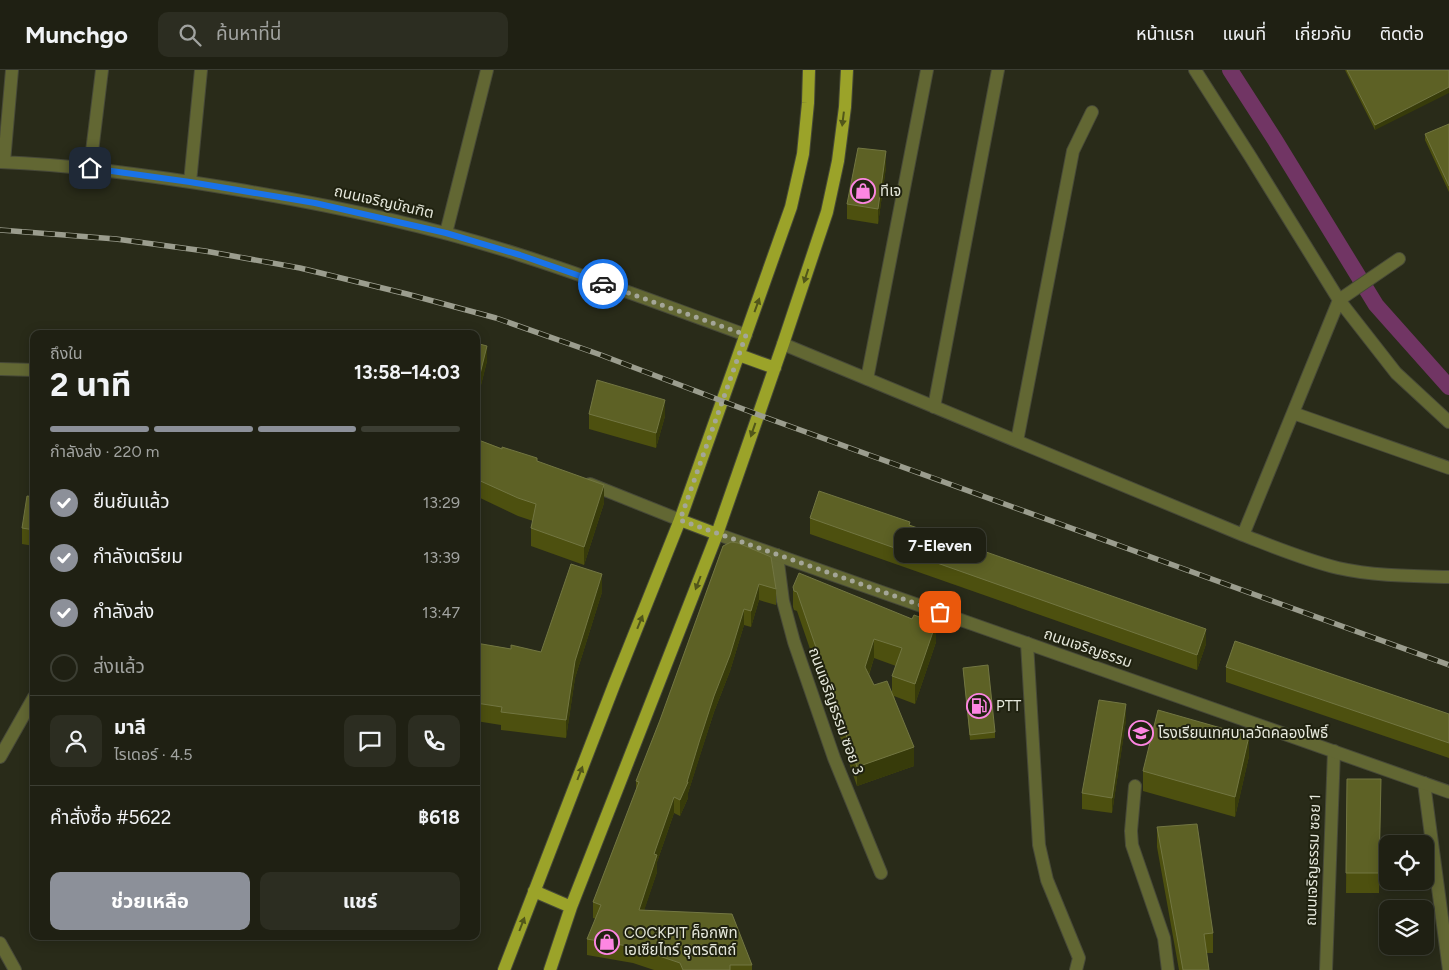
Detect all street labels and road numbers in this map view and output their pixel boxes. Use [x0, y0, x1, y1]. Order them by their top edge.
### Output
street label: ถนนเจริญบัณฑิต [332, 182, 436, 222]
street label: ถนนเจริญธรรม [1041, 624, 1135, 672]
street label: ถนนเจริญธรรม ซอย 3 [805, 645, 867, 777]
street label: ถนนเจริญธรรม ซอย 1 [1302, 794, 1324, 926]

